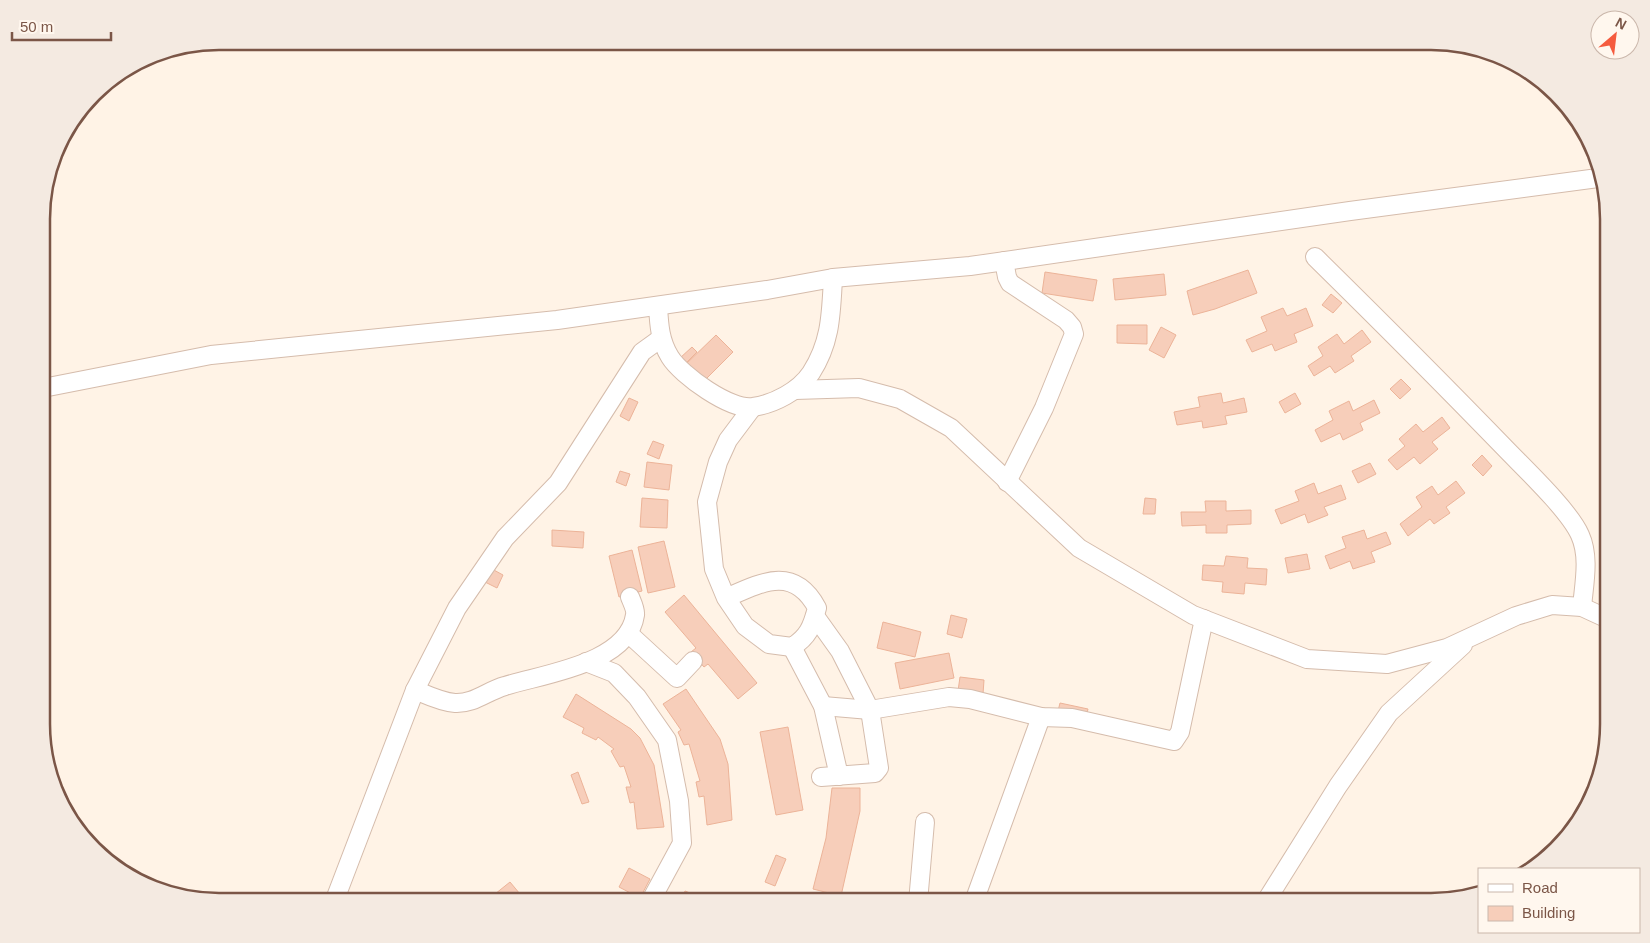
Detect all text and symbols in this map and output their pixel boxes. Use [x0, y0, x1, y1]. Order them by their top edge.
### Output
scale bar [12, 10, 111, 42]
north arrow [1590, 10, 1640, 60]
text: N [1613, 14, 1629, 33]
text: 50 m [20, 18, 53, 35]
legend [1478, 868, 1640, 933]
text: Road [1522, 879, 1558, 896]
text: Building [1522, 904, 1575, 921]

